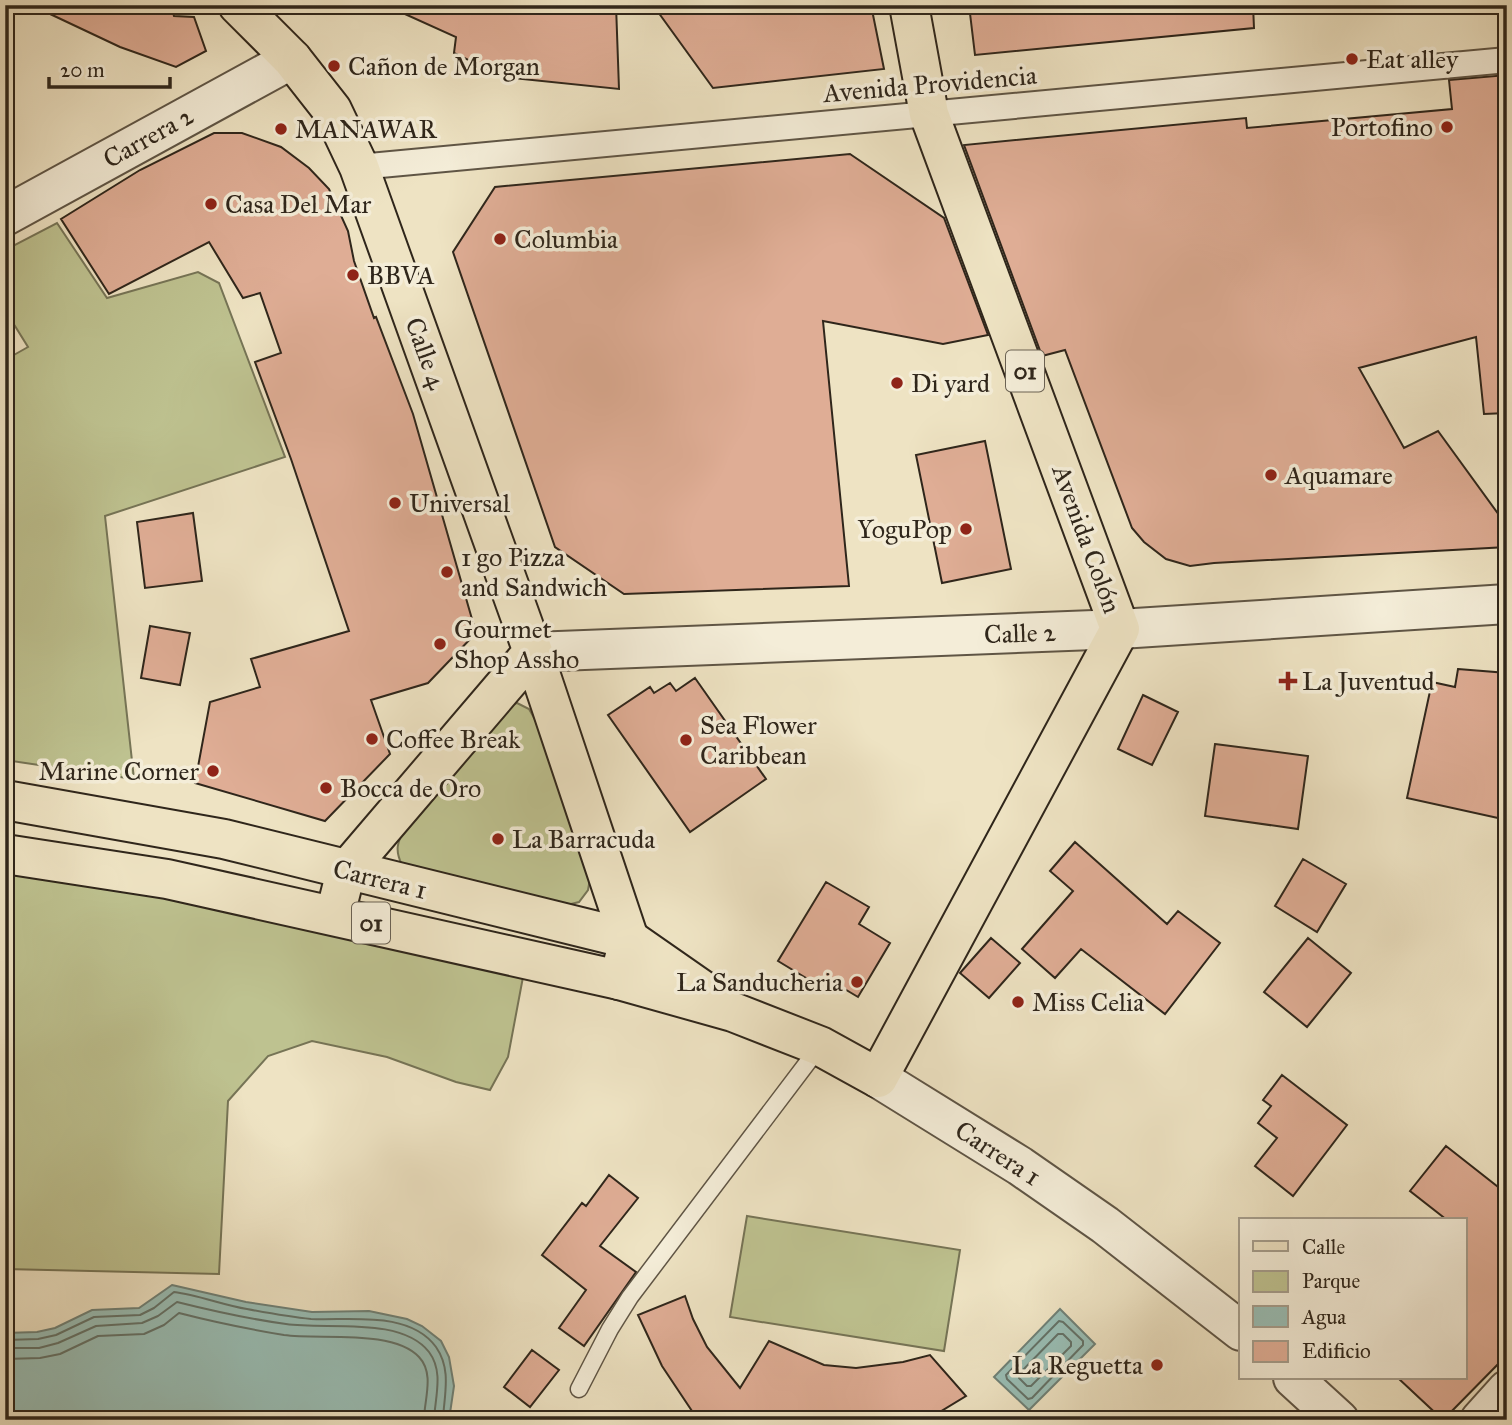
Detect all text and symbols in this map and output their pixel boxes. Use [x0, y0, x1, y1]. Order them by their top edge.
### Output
place label: Eat alley [1366, 43, 1459, 75]
scale bar [49, 46, 170, 90]
place label: Cañon de Morgan [348, 50, 540, 82]
marker: Eat alley [1344, 51, 1360, 67]
text: 20 m [60, 57, 105, 83]
marker: Cañon de Morgan [326, 58, 342, 74]
street label: Avenida Providencia [821, 59, 1038, 109]
street label: Carrera 2 [97, 99, 199, 175]
place label: Portofino [1331, 111, 1433, 143]
place label: MANAWAR [295, 113, 437, 145]
marker: Portofino [1439, 119, 1455, 135]
marker: MANAWAR [273, 121, 289, 137]
place label: Casa Del Mar [225, 188, 372, 220]
marker: Casa Del Mar [203, 196, 219, 212]
place label: Columbia [514, 223, 618, 255]
marker: Columbia [492, 231, 508, 247]
place label: BBVA [367, 259, 435, 291]
marker: BBVA [345, 267, 361, 283]
street label: Calle 4 [398, 313, 454, 394]
road number: 01 [1006, 350, 1044, 392]
place label: Di yard [911, 367, 990, 399]
marker: Di yard [889, 375, 905, 391]
place label: Aquamare [1284, 459, 1393, 491]
street label: Avenida Colón [1045, 460, 1129, 617]
marker: Aquamare [1263, 467, 1279, 483]
place label: Universal [409, 487, 510, 519]
marker: Universal [387, 495, 403, 511]
place label: YoguPop [857, 513, 952, 545]
marker: YoguPop [958, 521, 974, 537]
place label: 1 go Pizza and Sandwich [461, 541, 608, 603]
marker: 1 go Pizza and Sandwich [439, 564, 455, 580]
place label: Gourmet Shop Assho [454, 613, 579, 675]
street label: Calle 2 [983, 616, 1057, 650]
marker: Gourmet Shop Assho [432, 636, 448, 652]
place label: La Juventud [1302, 665, 1435, 697]
marker: La Juventud [1280, 673, 1296, 689]
place label: Sea Flower Caribbean [700, 709, 817, 771]
place label: Coffee Break [386, 723, 521, 755]
marker: Coffee Break [364, 731, 380, 747]
marker: Sea Flower Caribbean [678, 732, 694, 748]
place label: Marine Corner [38, 755, 199, 787]
marker: Marine Corner [205, 763, 221, 779]
place label: Bocca de Oro [340, 772, 481, 804]
marker: Bocca de Oro [318, 780, 334, 796]
place label: La Barracuda [512, 823, 655, 855]
marker: La Barracuda [490, 831, 506, 847]
street label: Carrera 1 [330, 852, 430, 906]
road number: 01 [352, 903, 390, 944]
place label: La Sanducheria [676, 966, 843, 998]
marker: La Sanducheria [849, 974, 865, 990]
place label: Miss Celia [1032, 986, 1144, 1018]
marker: Miss Celia [1010, 994, 1026, 1010]
street label: Carrera 1 [949, 1114, 1047, 1192]
legend [1239, 1218, 1466, 1380]
text: Calle [1302, 1234, 1345, 1260]
text: Parque [1302, 1268, 1361, 1294]
text: Agua [1301, 1304, 1346, 1330]
text: Edificio [1302, 1338, 1371, 1364]
place label: La Reguetta [1012, 1349, 1143, 1381]
marker: La Reguetta [1149, 1357, 1165, 1373]

